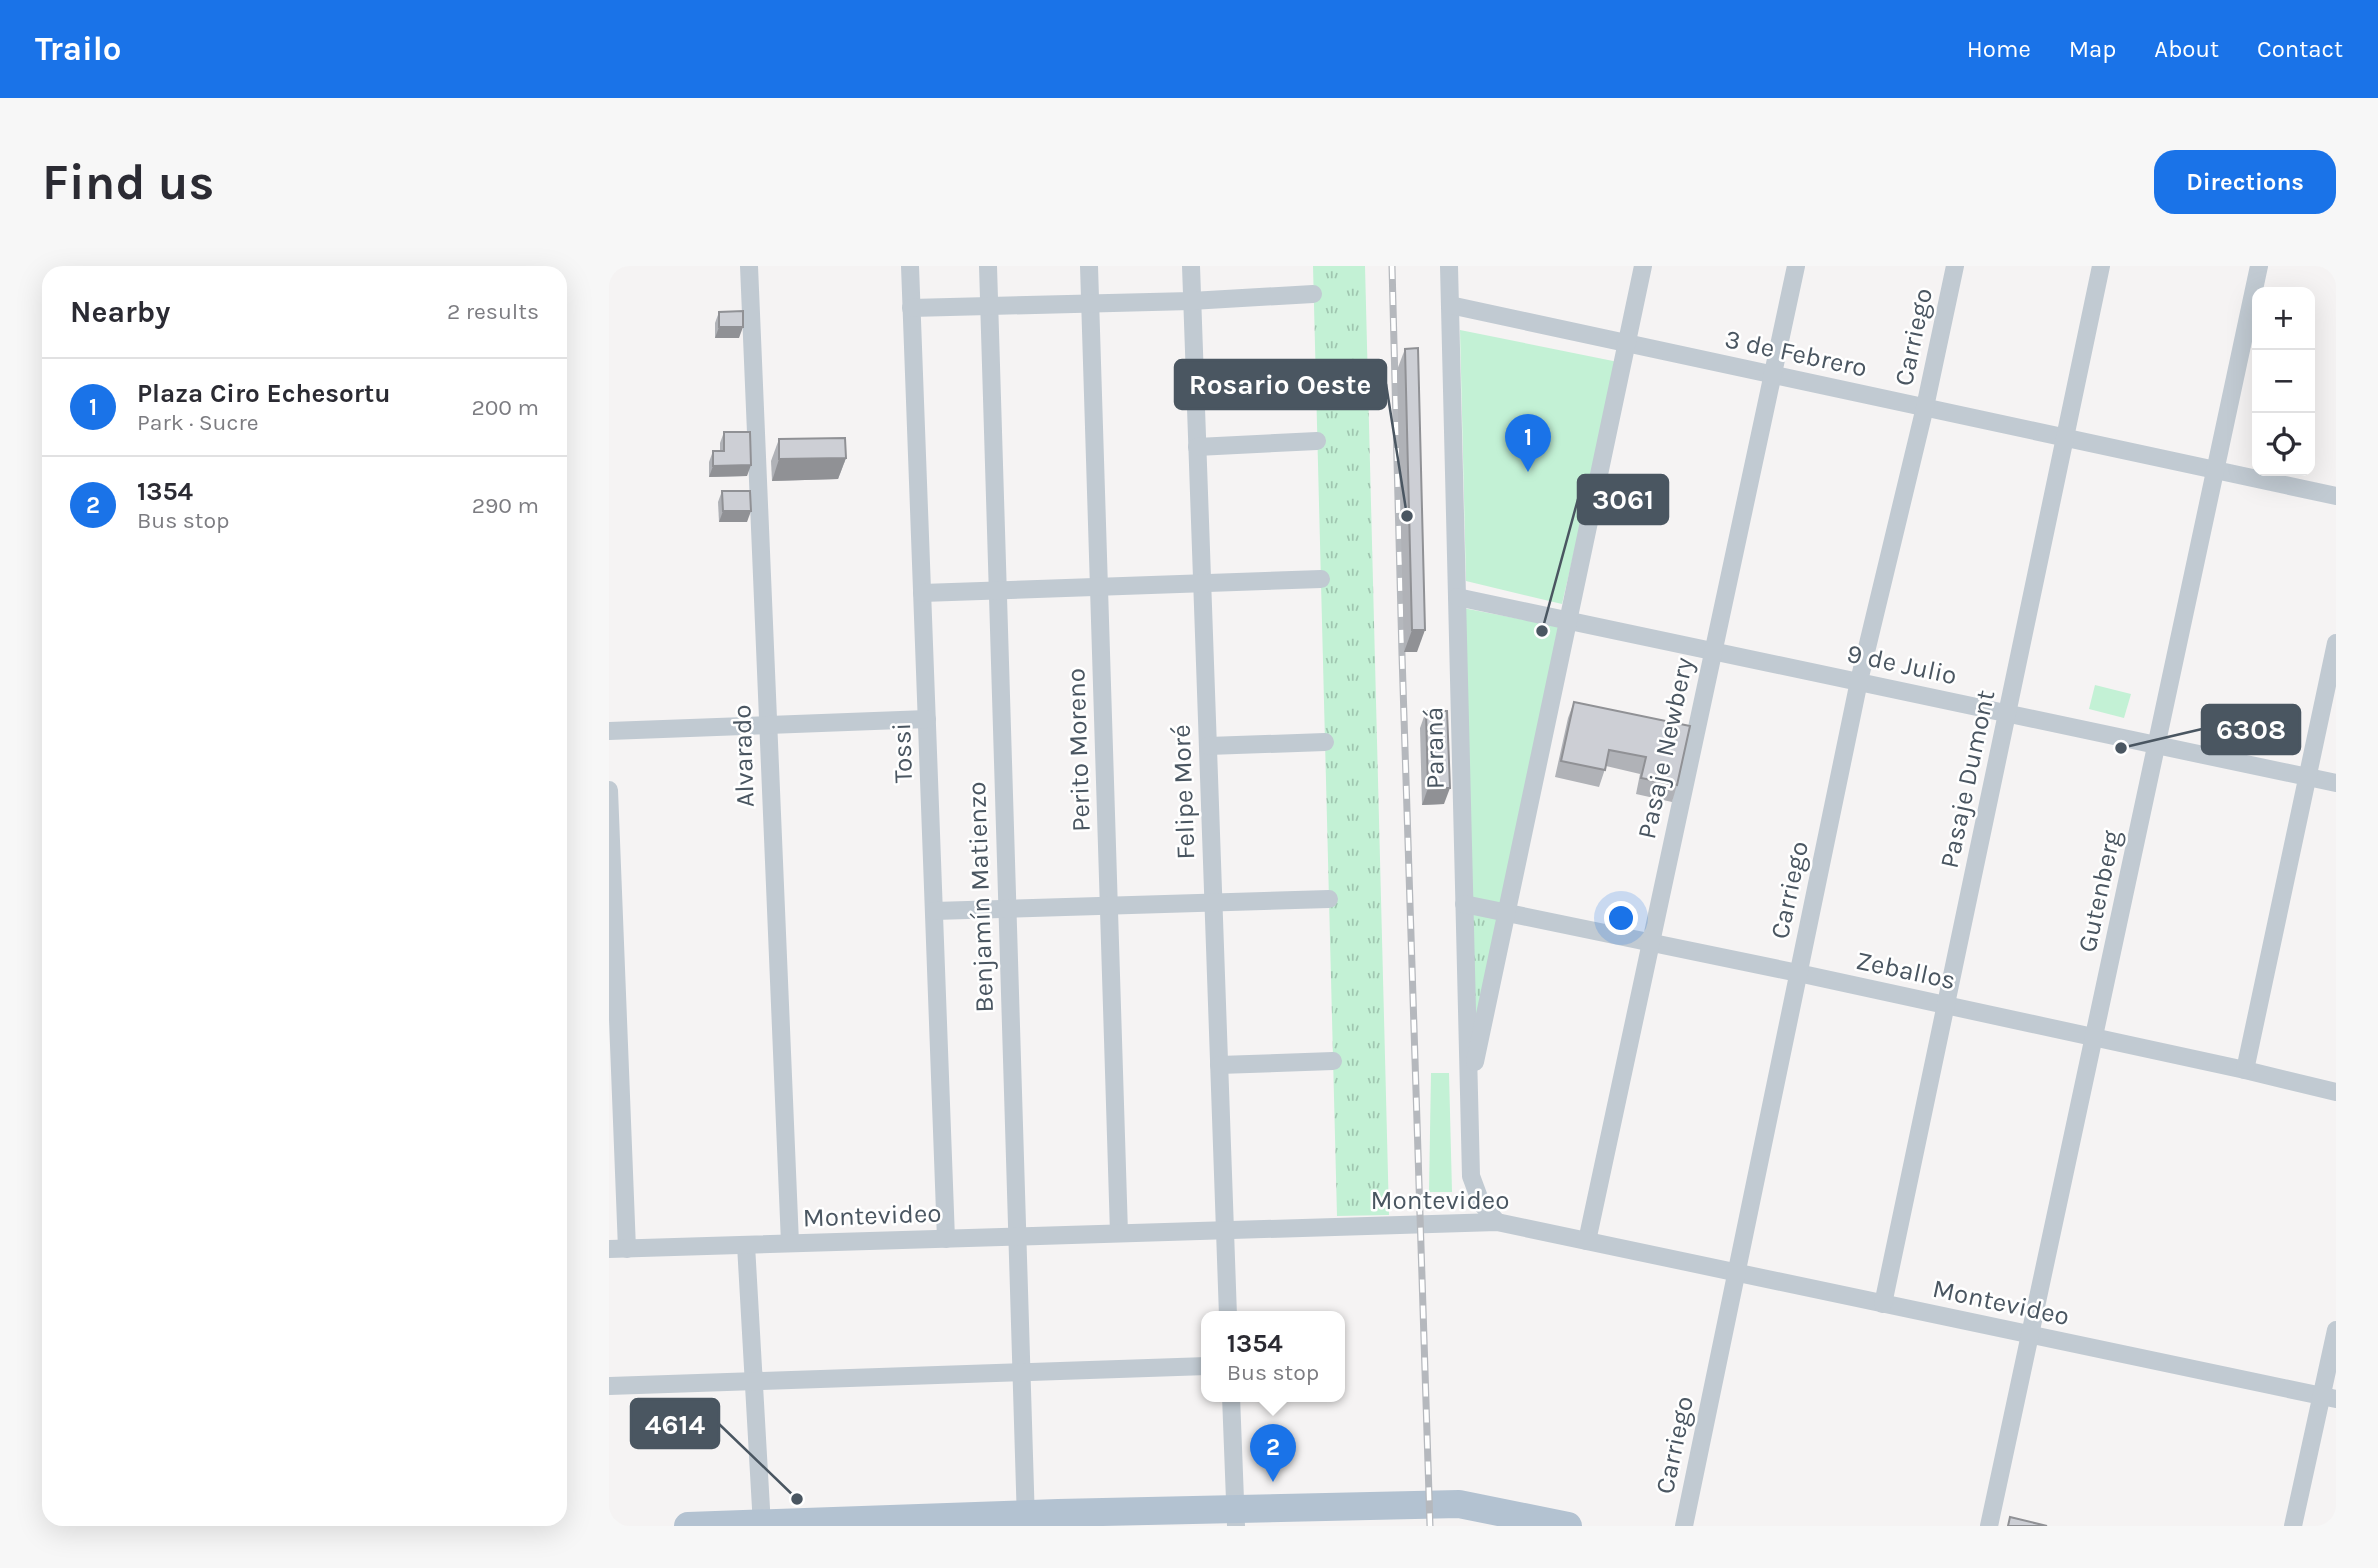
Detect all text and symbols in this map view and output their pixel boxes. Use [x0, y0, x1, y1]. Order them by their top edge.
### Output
text: Trailo [35, 30, 122, 68]
text: Home [1967, 35, 2031, 63]
text: Map [2069, 35, 2116, 63]
text: About [2154, 35, 2219, 63]
text: Contact [2257, 35, 2343, 63]
button: Directions [2154, 150, 2336, 214]
text: Find us [42, 154, 214, 211]
street label: Carriego [1888, 285, 1939, 389]
map controls [2252, 287, 2315, 476]
button: + [2252, 287, 2315, 350]
text: Nearby [70, 294, 170, 330]
text: 2 results [447, 298, 539, 325]
street label: 3 de Febrero [1722, 323, 1870, 384]
button: − [2252, 350, 2315, 413]
callout: Rosario Oeste [1175, 360, 1386, 409]
text: Rosario Oeste [1189, 368, 1371, 401]
text: Plaza Ciro Echesortu [137, 378, 391, 409]
text: 1 [89, 394, 97, 421]
text: 200 m [471, 394, 539, 421]
text: Park · Sucre [137, 409, 259, 436]
button: locate [2252, 413, 2315, 476]
pin: 1 [1505, 414, 1551, 472]
callout: 3061 [1578, 475, 1668, 524]
text: 1354 [137, 476, 193, 507]
text: 3061 [1592, 483, 1654, 516]
text: 2 [86, 492, 100, 519]
text: 290 m [472, 492, 539, 519]
text: Bus stop [137, 507, 230, 534]
street label: 9 de Julio [1844, 638, 1960, 691]
street label: Pasaje Newbery [1631, 655, 1700, 842]
street label: Perito Moreno [1060, 668, 1097, 832]
street label: Pasaje Dumont [1933, 687, 2002, 871]
street label: Alvarado [726, 704, 761, 808]
callout: 6308 [2202, 705, 2300, 754]
street label: Paraná [1418, 707, 1451, 789]
text: 6308 [2216, 713, 2286, 746]
street label: Tossi [886, 722, 919, 784]
street label: Felipe Moré [1166, 724, 1201, 860]
street label: Benjamín Matienzo [961, 781, 1000, 1013]
street label: Gutenberg [2071, 827, 2128, 955]
street label: Carriego [1764, 838, 1815, 942]
your location [1604, 901, 1638, 935]
street label: Zeballos [1853, 945, 1958, 996]
street label: Montevideo [1371, 1185, 1509, 1216]
street label: Montevideo [802, 1198, 942, 1233]
street label: Montevideo [1930, 1273, 2072, 1332]
popup [1201, 1311, 1345, 1402]
text: 1354 [1227, 1328, 1283, 1359]
text: Bus stop [1227, 1359, 1319, 1386]
street label: Carriego [1649, 1393, 1700, 1497]
callout: 4614 [631, 1399, 719, 1448]
text: 4614 [645, 1408, 705, 1441]
pin: 2 [1250, 1424, 1296, 1482]

